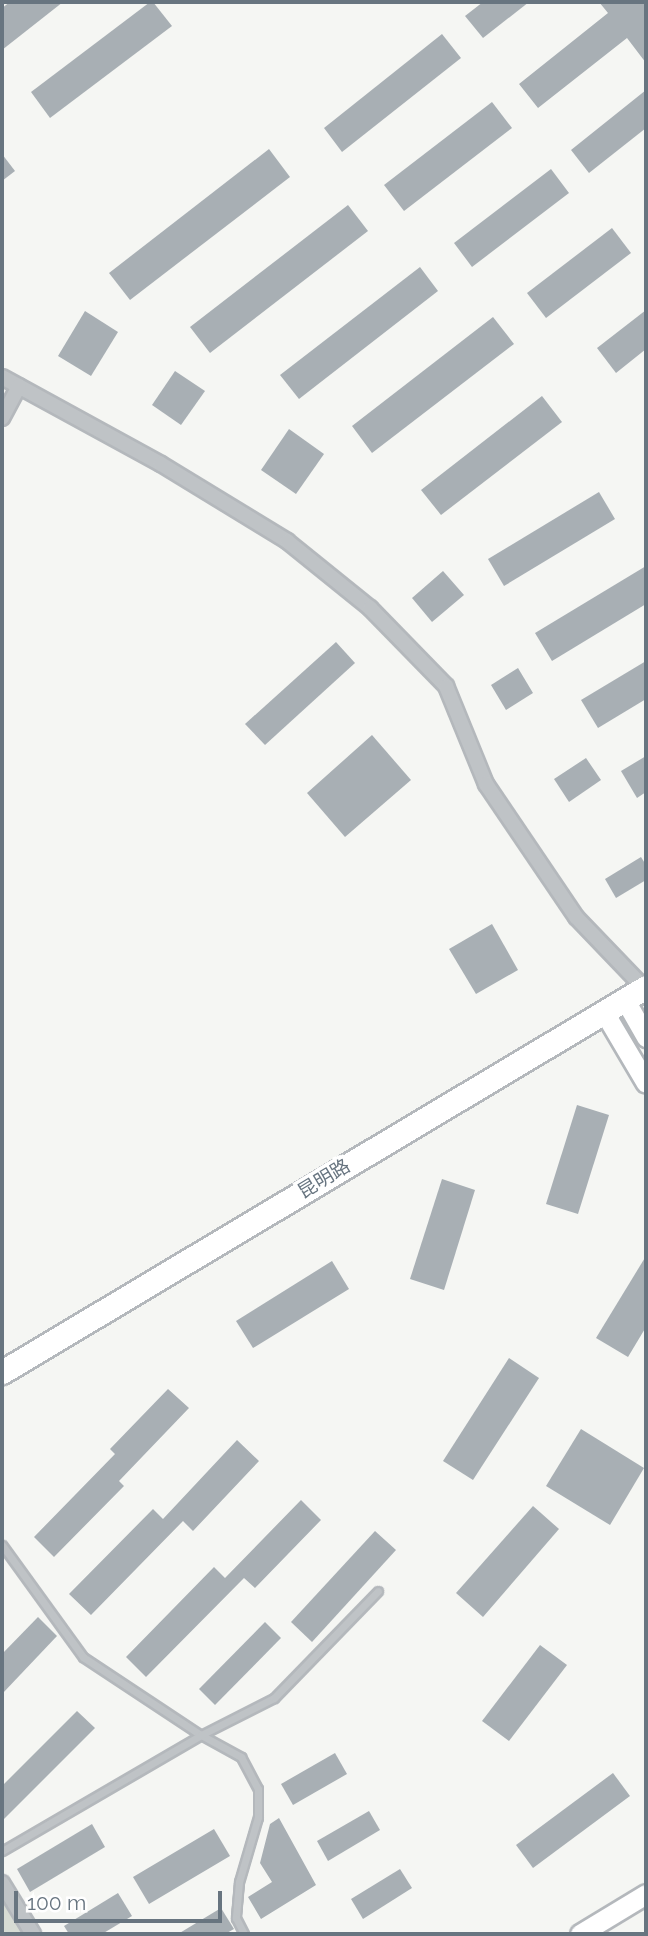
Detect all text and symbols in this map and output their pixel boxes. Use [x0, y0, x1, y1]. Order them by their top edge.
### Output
street label: 昆明路 [294, 1155, 354, 1203]
scale bar [18, 1876, 226, 1920]
text: 100 m [27, 1890, 86, 1915]

